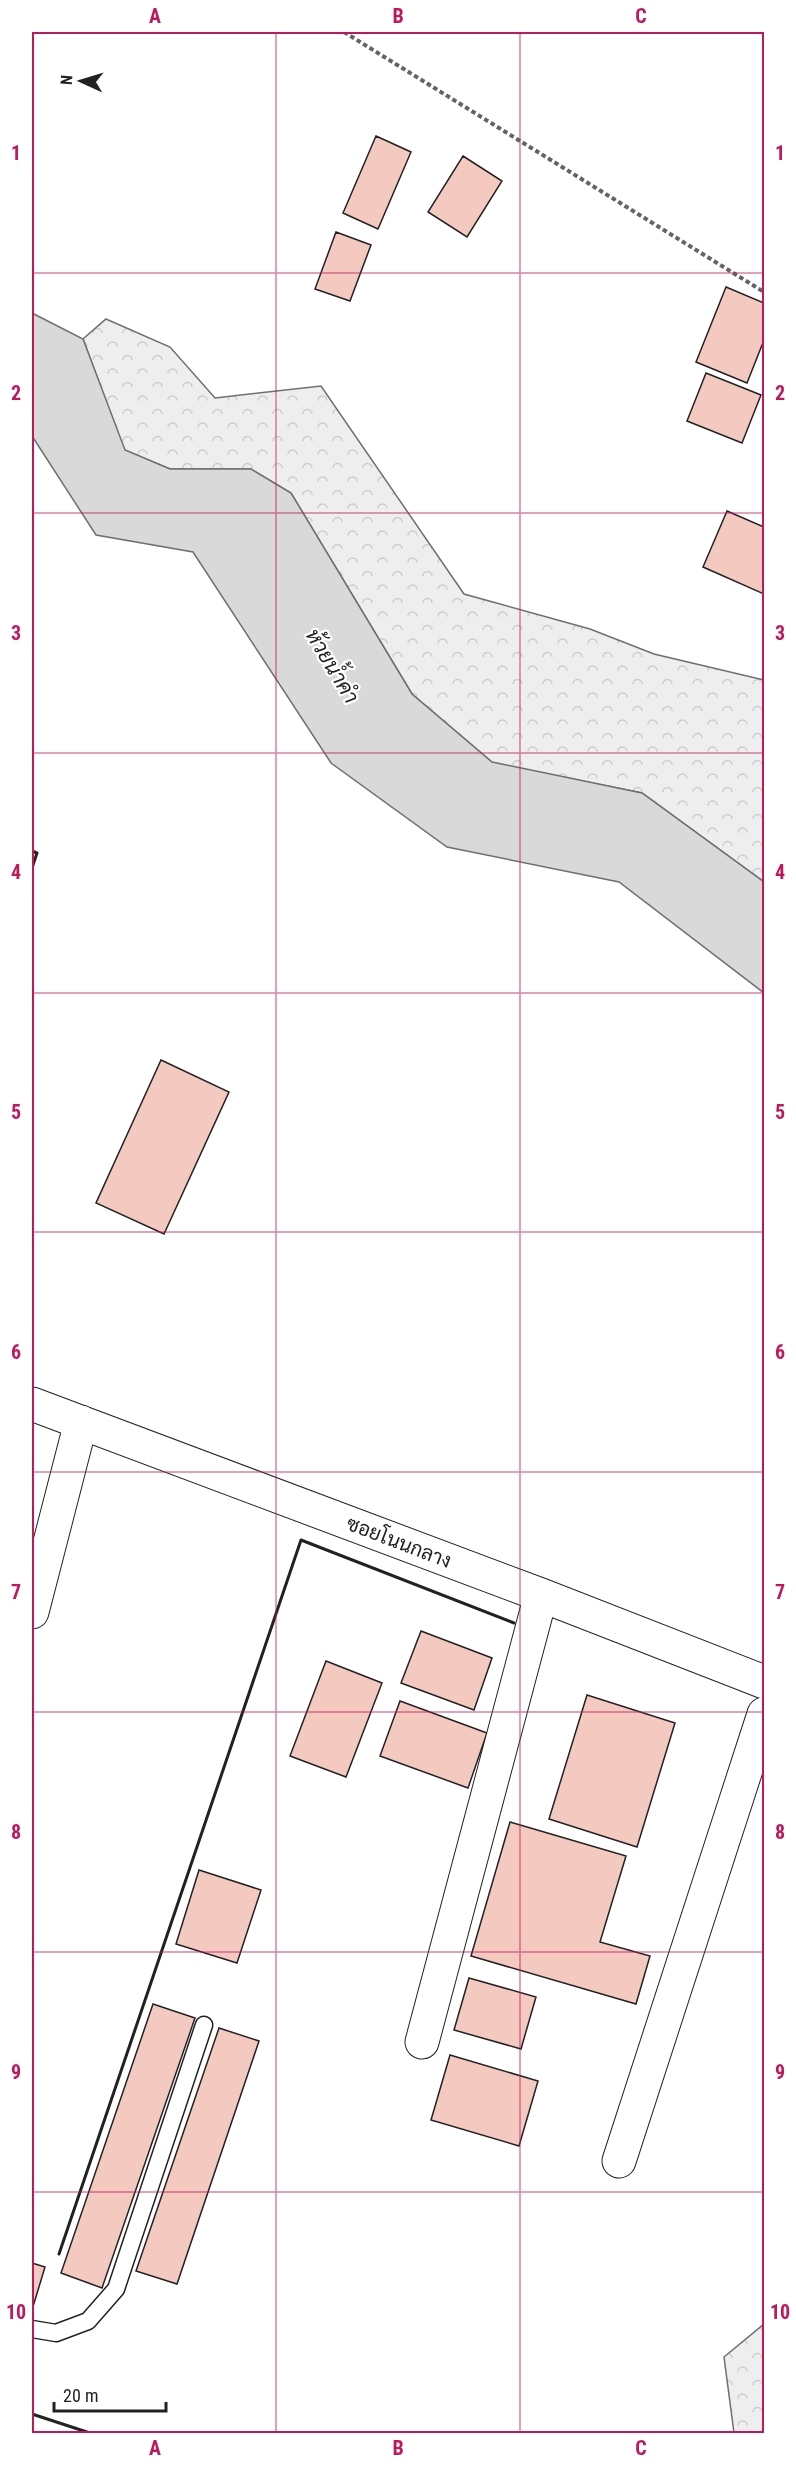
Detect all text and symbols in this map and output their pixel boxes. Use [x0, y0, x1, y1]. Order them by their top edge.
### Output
text: A [149, 4, 161, 28]
text: B [392, 4, 404, 28]
text: C [635, 4, 647, 28]
north arrow [51, 51, 111, 111]
text: N [57, 74, 76, 86]
text: 1 [11, 141, 21, 165]
text: 1 [775, 141, 785, 165]
text: 2 [11, 381, 21, 405]
text: 2 [775, 381, 785, 405]
text: 3 [11, 621, 21, 645]
water label: ห้วยน้ำคำ [300, 621, 369, 708]
text: 3 [775, 621, 785, 645]
text: 4 [11, 860, 21, 884]
text: 4 [775, 860, 785, 884]
text: 5 [11, 1100, 21, 1124]
text: 5 [775, 1100, 785, 1124]
text: 6 [11, 1340, 21, 1364]
text: 6 [775, 1340, 785, 1364]
street label: ซอยโนนกลาง [343, 1510, 455, 1573]
text: 7 [11, 1580, 21, 1604]
text: 7 [775, 1580, 785, 1604]
text: 8 [11, 1820, 21, 1844]
text: 8 [775, 1820, 785, 1844]
text: 9 [11, 2060, 21, 2084]
text: 9 [775, 2060, 785, 2084]
text: 10 [6, 2300, 26, 2324]
text: 10 [770, 2300, 790, 2324]
scale bar [54, 2375, 166, 2413]
text: 20 m [63, 2385, 98, 2406]
text: A [149, 2436, 161, 2460]
text: B [392, 2436, 404, 2460]
text: C [635, 2436, 647, 2460]

